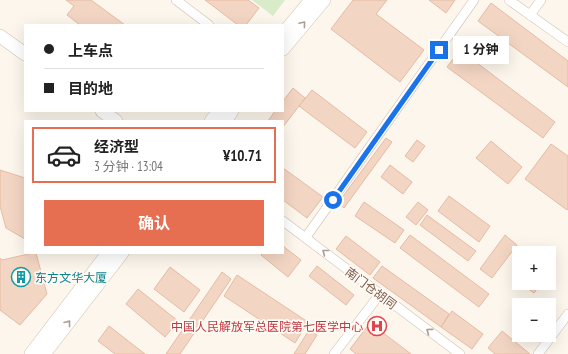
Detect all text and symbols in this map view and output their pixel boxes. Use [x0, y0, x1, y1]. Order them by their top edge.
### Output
one-way arrow [299, 22, 306, 29]
callout: 1 分钟 [453, 36, 509, 64]
text: 上车点 [68, 41, 113, 60]
route end [430, 41, 448, 59]
text: 1 分钟 [464, 41, 498, 58]
text: 目的地 [68, 79, 113, 98]
icon: car [46, 137, 82, 173]
text: 经济型 [94, 137, 139, 156]
text: ¥10.71 [223, 146, 262, 165]
text: 3 分钟 · 13:04 [94, 158, 163, 175]
route start [324, 191, 342, 209]
button: 确认 [44, 200, 264, 246]
map controls [512, 246, 556, 342]
button: + [512, 246, 556, 290]
one-way arrow [322, 249, 329, 257]
street label: 南门仓胡同 [343, 264, 399, 312]
building icon: 东方文华大厦 [10, 266, 32, 288]
place label: 东方文华大厦 [35, 270, 107, 285]
button: − [512, 298, 556, 342]
hospital icon: 中国人民解放军总医院第七医学中心 [366, 315, 388, 337]
place label: 中国人民解放军总医院第七医学中心 [171, 319, 363, 334]
one-way arrow [63, 321, 70, 328]
one-way arrow [426, 329, 433, 336]

